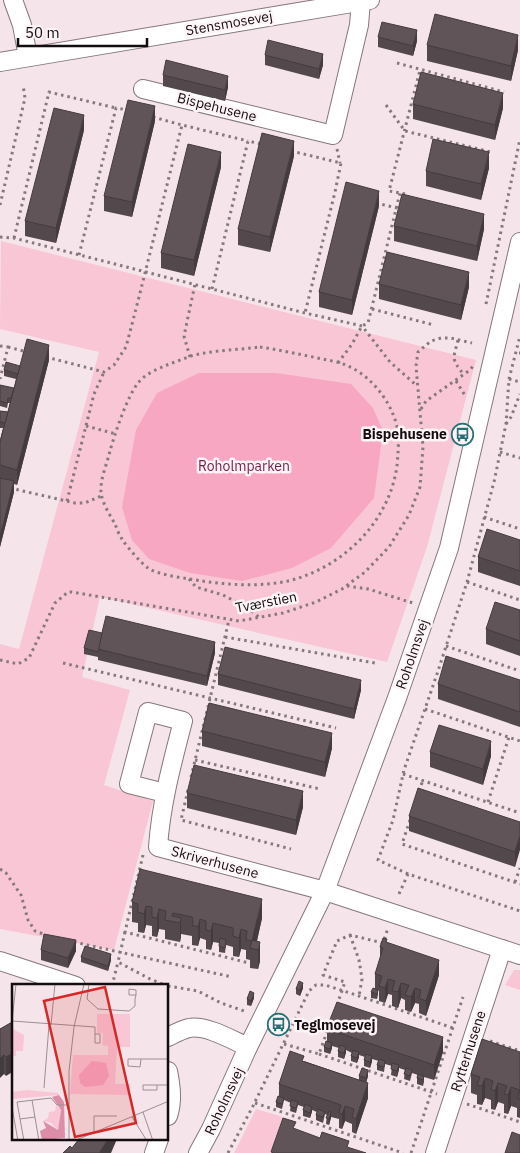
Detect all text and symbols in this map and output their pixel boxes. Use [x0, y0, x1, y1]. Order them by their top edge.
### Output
street label: Stensmosevej [184, 7, 274, 39]
scale bar [18, 15, 146, 47]
text: 50 m [25, 23, 60, 42]
street label: Bispehusene [175, 88, 259, 126]
bus stop icon: Bispehusene [451, 422, 475, 446]
place label: Bispehusene [362, 425, 447, 443]
park label: Roholmparken [198, 457, 290, 475]
street label: Tværstien [234, 587, 298, 617]
street label: Roholmsvej [392, 617, 432, 691]
street label: Skriverhusene [169, 842, 261, 882]
inset map [12, 984, 169, 1140]
street label: Rytterhusene [446, 1008, 490, 1094]
bus stop icon: Teglmosevej [266, 1013, 290, 1037]
place label: Teglmosevej [294, 1016, 376, 1034]
street label: Roholmsvej [200, 1064, 248, 1138]

